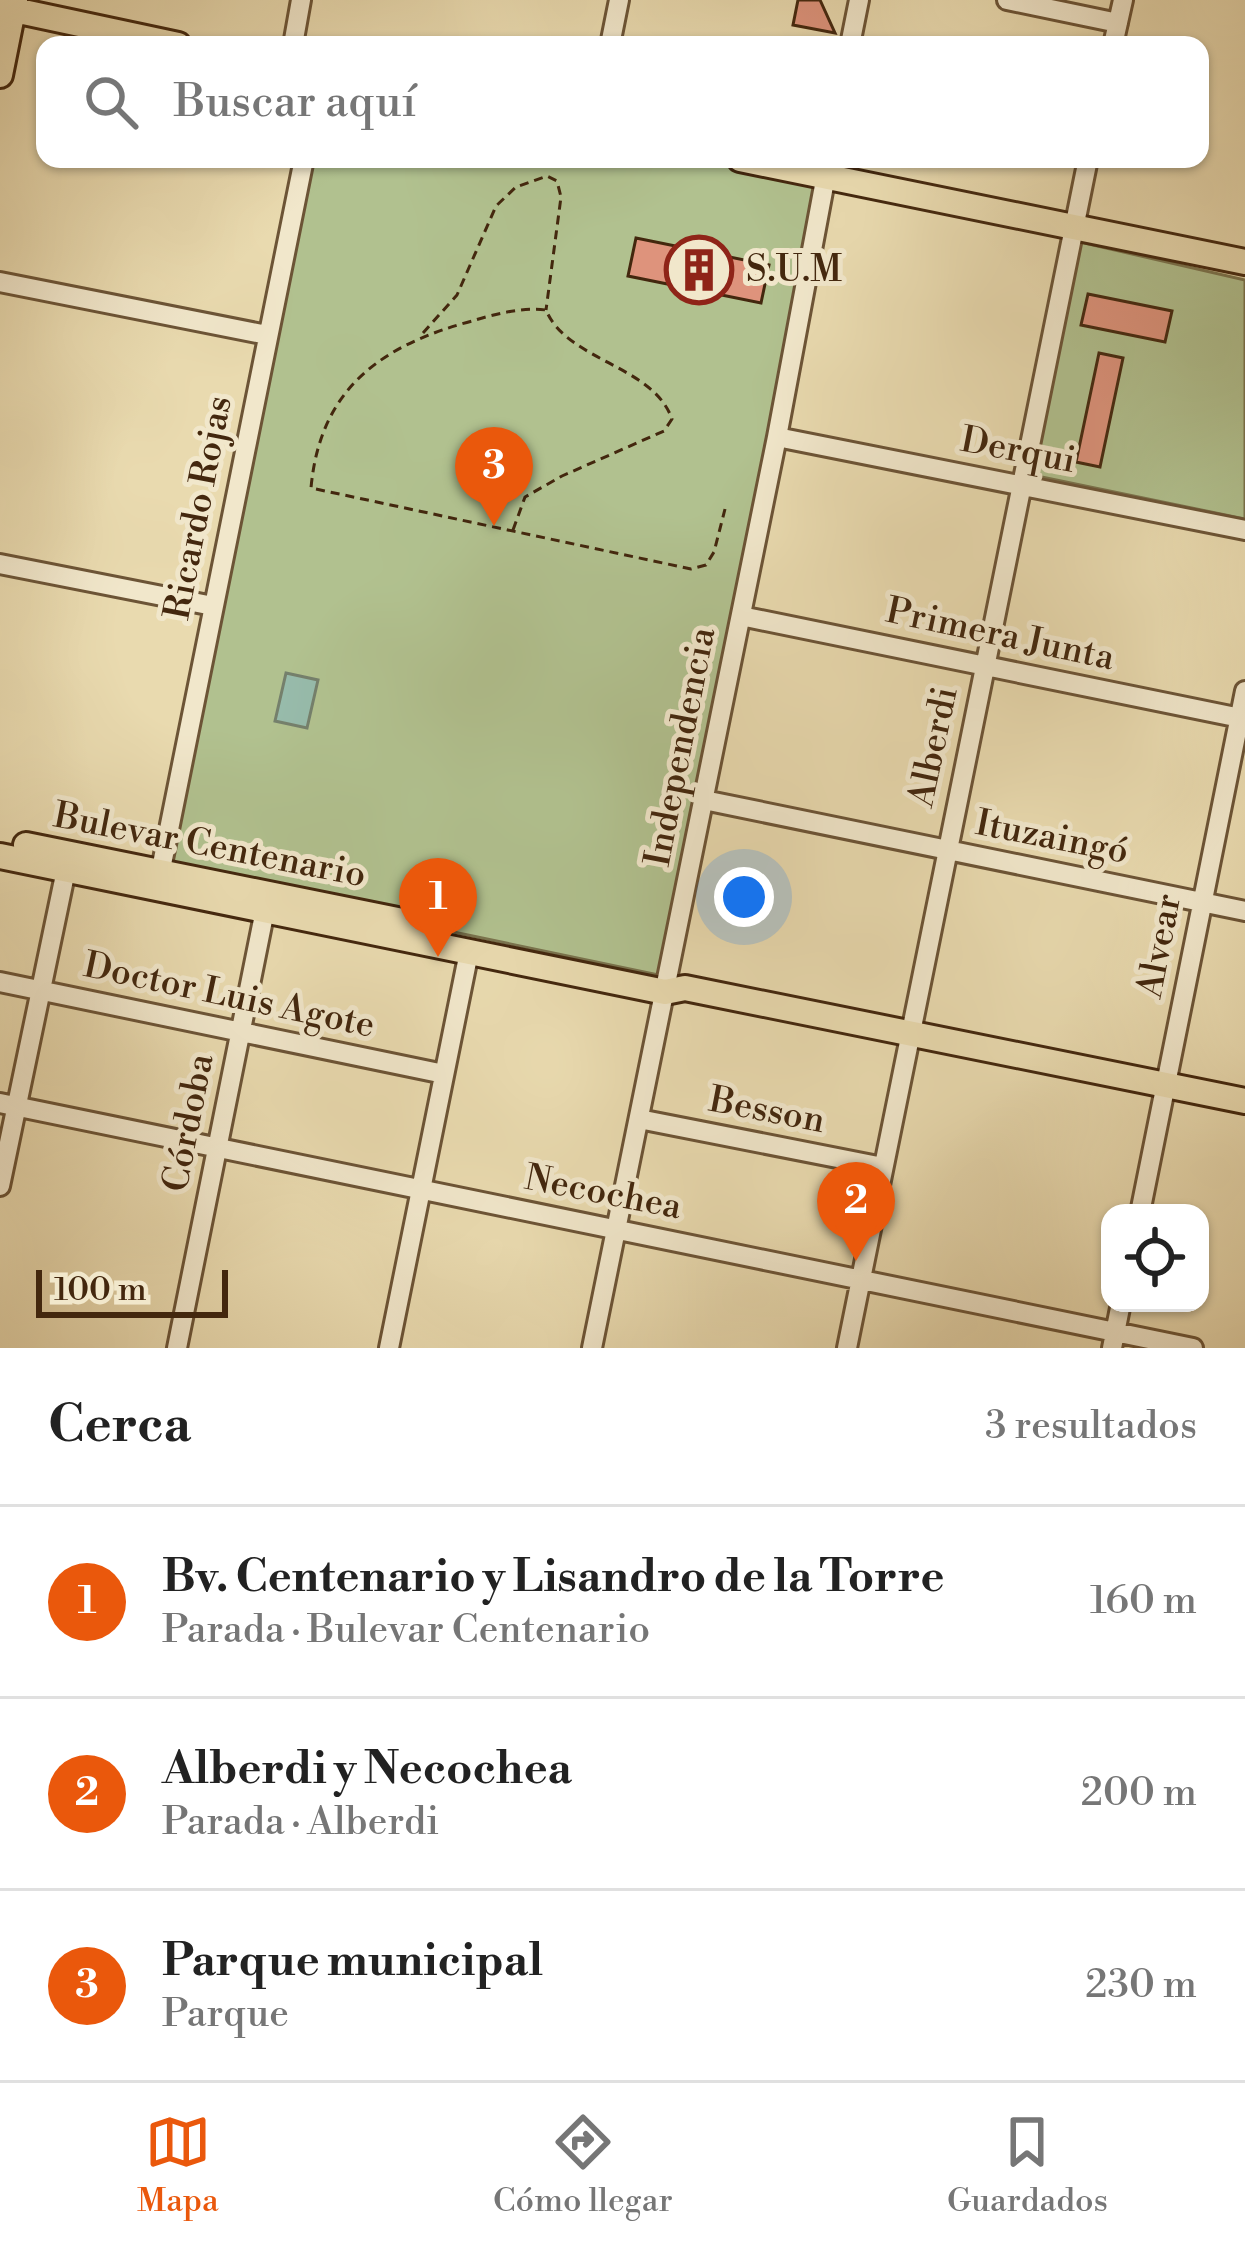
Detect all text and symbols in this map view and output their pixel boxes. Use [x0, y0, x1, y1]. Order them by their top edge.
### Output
search box [36, 36, 1209, 168]
icon: search [78, 69, 144, 135]
text: Buscar aquí [174, 74, 416, 131]
building icon: S.U.M [664, 235, 734, 305]
place label: S.U.M [746, 248, 842, 293]
street label: Ricardo Rojas [155, 392, 243, 624]
street label: Derqui [957, 418, 1079, 484]
pin: 3 [455, 427, 533, 526]
street label: Primera Junta [882, 589, 1119, 681]
street label: Independencia [636, 623, 726, 870]
street label: Alberdi [899, 683, 969, 812]
street label: Bulevar Centenario [49, 794, 370, 898]
street label: Ituzaingó [972, 801, 1132, 875]
pin: 1 [399, 858, 477, 957]
your location [714, 867, 774, 927]
street label: Alvear [1128, 890, 1192, 1003]
street label: Doctor Luis Agote [79, 943, 379, 1049]
street label: Córdoba [154, 1049, 225, 1196]
street label: Besson [704, 1078, 829, 1144]
street label: Necochea [521, 1156, 686, 1230]
pin: 2 [817, 1162, 895, 1261]
map controls [1101, 1204, 1209, 1312]
button: locate [1101, 1204, 1209, 1312]
scale bar [36, 1264, 228, 1317]
text: 100 m [54, 1270, 147, 1311]
text: Cerca [48, 1394, 191, 1458]
text: 3 resultados [985, 1402, 1197, 1451]
text: Bv. Centenario y Lisandro de la Torre [162, 1549, 944, 1606]
text: 1 [78, 1577, 96, 1626]
text: 160 m [1090, 1577, 1197, 1626]
text: Parada · Bulevar Centenario [162, 1606, 650, 1655]
text: Alberdi y Necochea [162, 1741, 572, 1798]
text: 2 [75, 1769, 99, 1818]
text: 200 m [1081, 1769, 1197, 1818]
text: Parada · Alberdi [162, 1798, 439, 1847]
text: Parque municipal [162, 1933, 543, 1990]
text: 3 [75, 1961, 99, 2010]
text: 230 m [1085, 1961, 1197, 2010]
text: Parque [162, 1990, 289, 2039]
tab: Mapa [137, 2109, 219, 2222]
tab: Cómo llegar [493, 2109, 673, 2222]
tab: Guardados [947, 2109, 1108, 2222]

